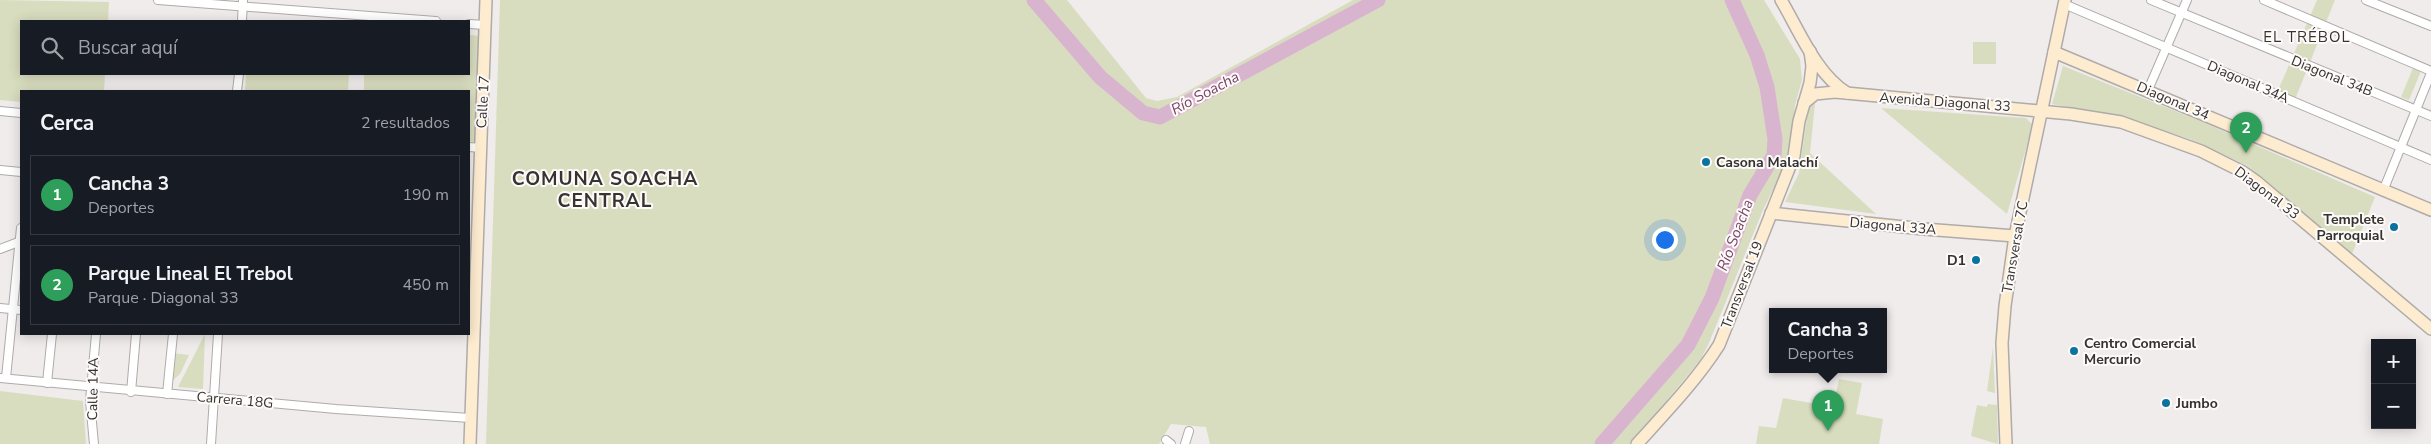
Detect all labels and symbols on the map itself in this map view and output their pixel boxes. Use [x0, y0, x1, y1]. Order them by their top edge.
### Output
district label: EL TRÉBOL [2263, 27, 2351, 47]
street label: Diagonal 34B [2288, 51, 2376, 101]
street label: Diagonal 34A [2204, 56, 2292, 108]
water label: Río Soacha [1167, 67, 1243, 119]
street label: Calle 17 [472, 75, 494, 129]
street label: Diagonal 34 [2134, 77, 2212, 125]
street label: Avenida Diagonal 33 [1879, 88, 2011, 116]
pin: 2 [2230, 112, 2262, 153]
place label: Casona Malachí [1716, 153, 1819, 172]
marker: Casona Malachí [1700, 156, 1712, 168]
street label: Diagonal 33 [2231, 162, 2303, 224]
district label: COMUNA SOACHA CENTRAL [512, 166, 698, 214]
water label: Río Soacha [1712, 197, 1758, 273]
street label: Transversal 7C [1998, 199, 2032, 295]
place label: Templete Parroquial [2316, 210, 2385, 245]
street label: Diagonal 33A [1849, 213, 1937, 239]
marker: Templete Parroquial [2388, 221, 2400, 233]
your location [1652, 227, 1678, 253]
street label: Transversal 19 [1717, 238, 1767, 332]
place label: D1 [1947, 251, 1966, 270]
marker: D1 [1970, 254, 1982, 266]
place label: Centro Comercial Mercurio [2084, 334, 2197, 369]
marker: Centro Comercial Mercurio [2068, 345, 2080, 357]
street label: Calle 14A [83, 357, 103, 421]
street label: Carrera 18G [196, 387, 274, 413]
pin: 1 [1812, 390, 1844, 431]
place label: Jumbo [2175, 394, 2218, 413]
marker: Jumbo [2160, 397, 2172, 409]

